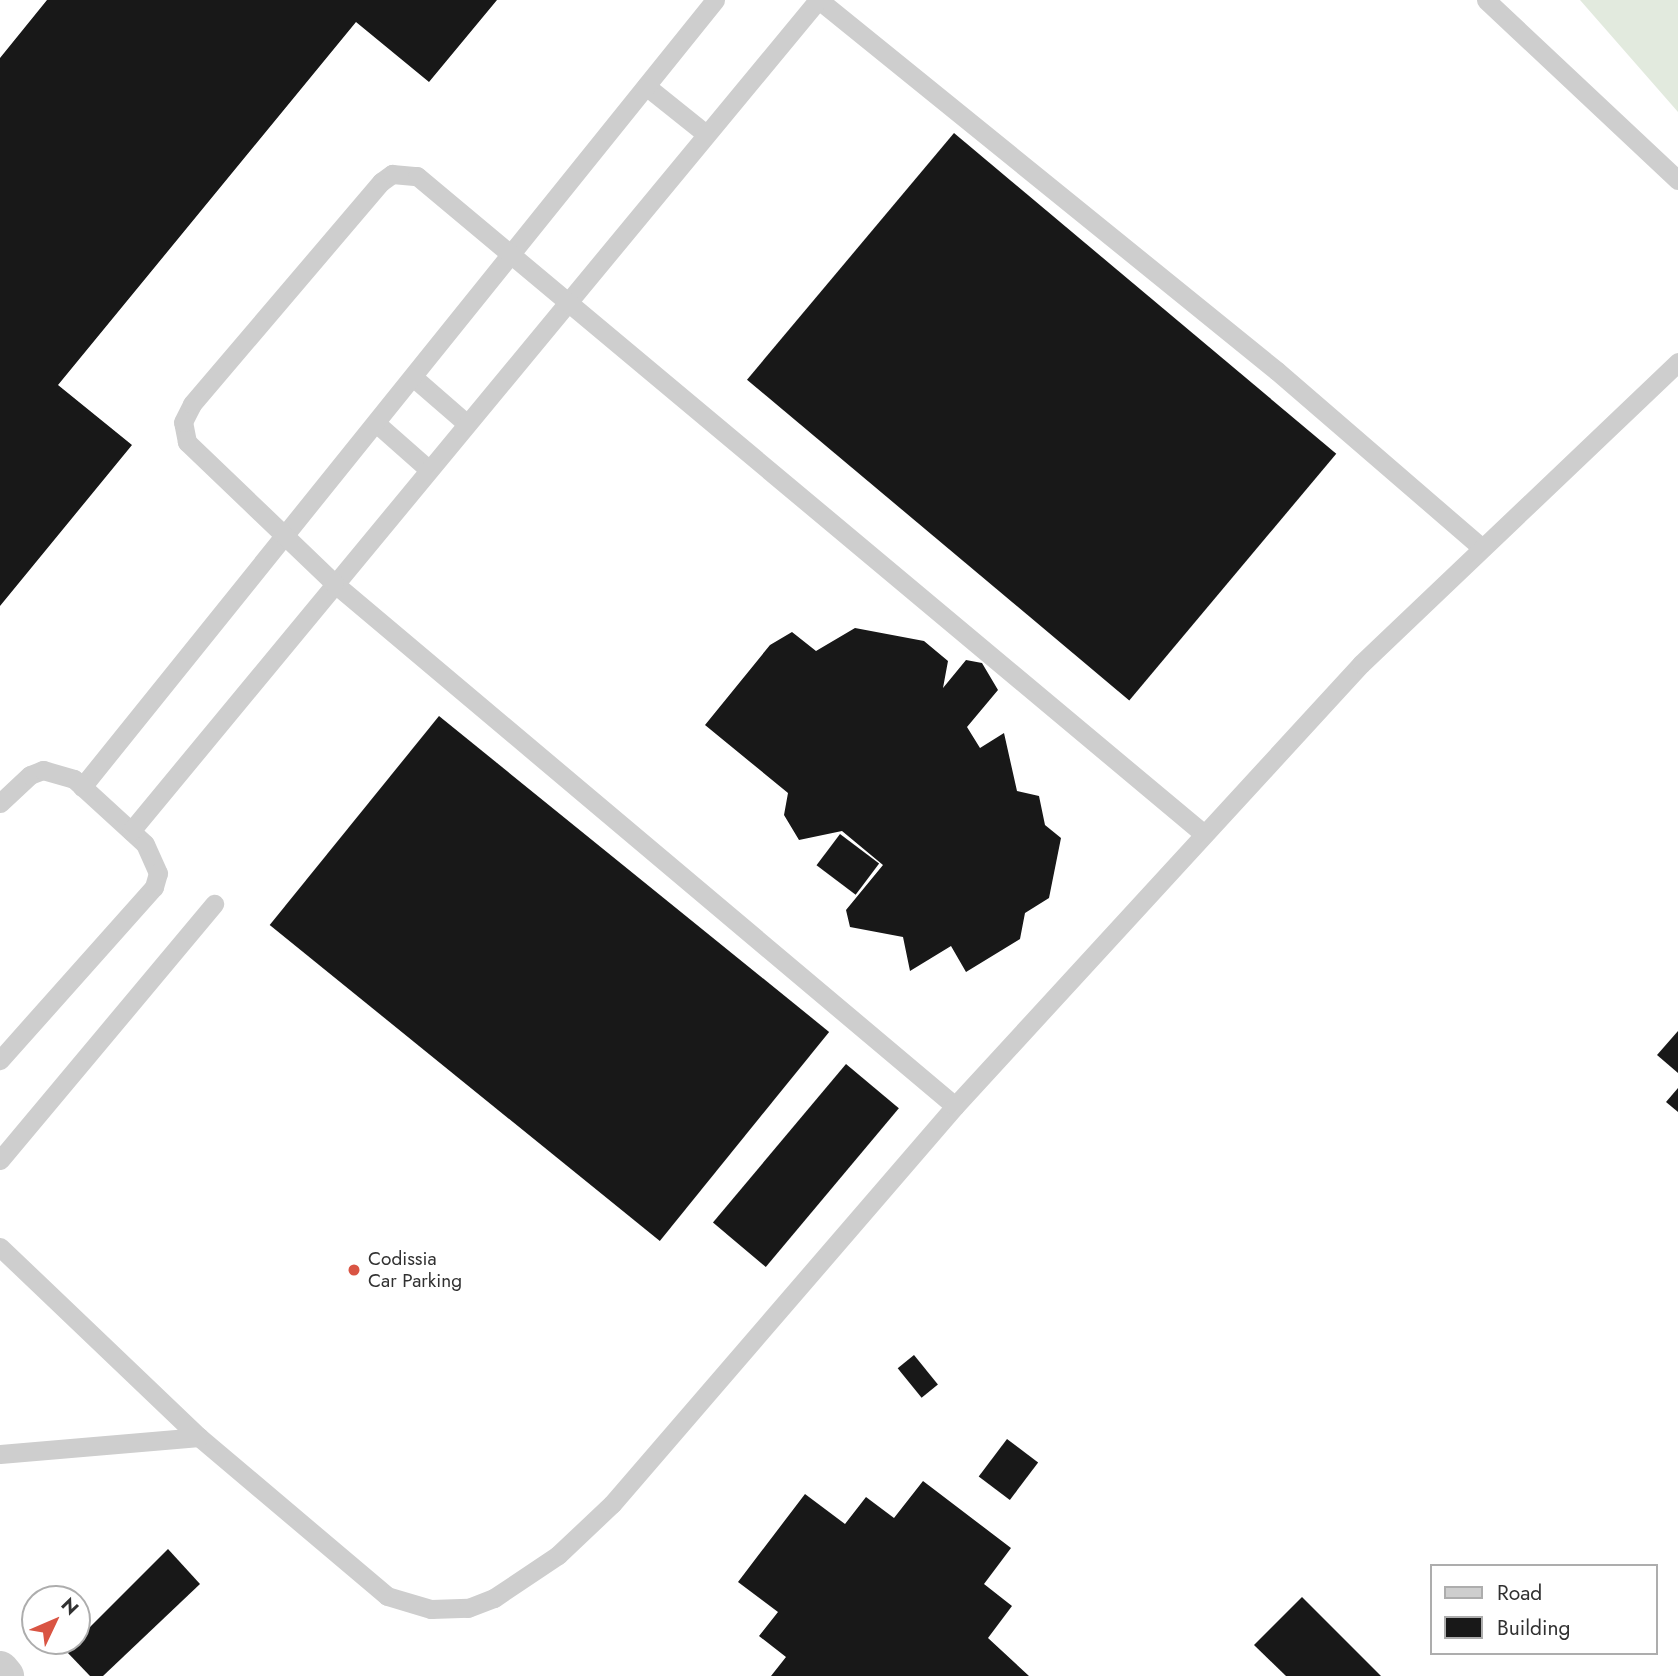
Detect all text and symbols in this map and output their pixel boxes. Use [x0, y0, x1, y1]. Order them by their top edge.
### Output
place label: Codissia Car Parking [368, 1248, 462, 1292]
marker: Codissia Car Parking [346, 1262, 362, 1278]
legend [1430, 1564, 1657, 1655]
text: Road [1497, 1578, 1542, 1608]
north arrow [21, 1585, 91, 1655]
text: N [55, 1592, 85, 1621]
text: Building [1497, 1613, 1570, 1643]

